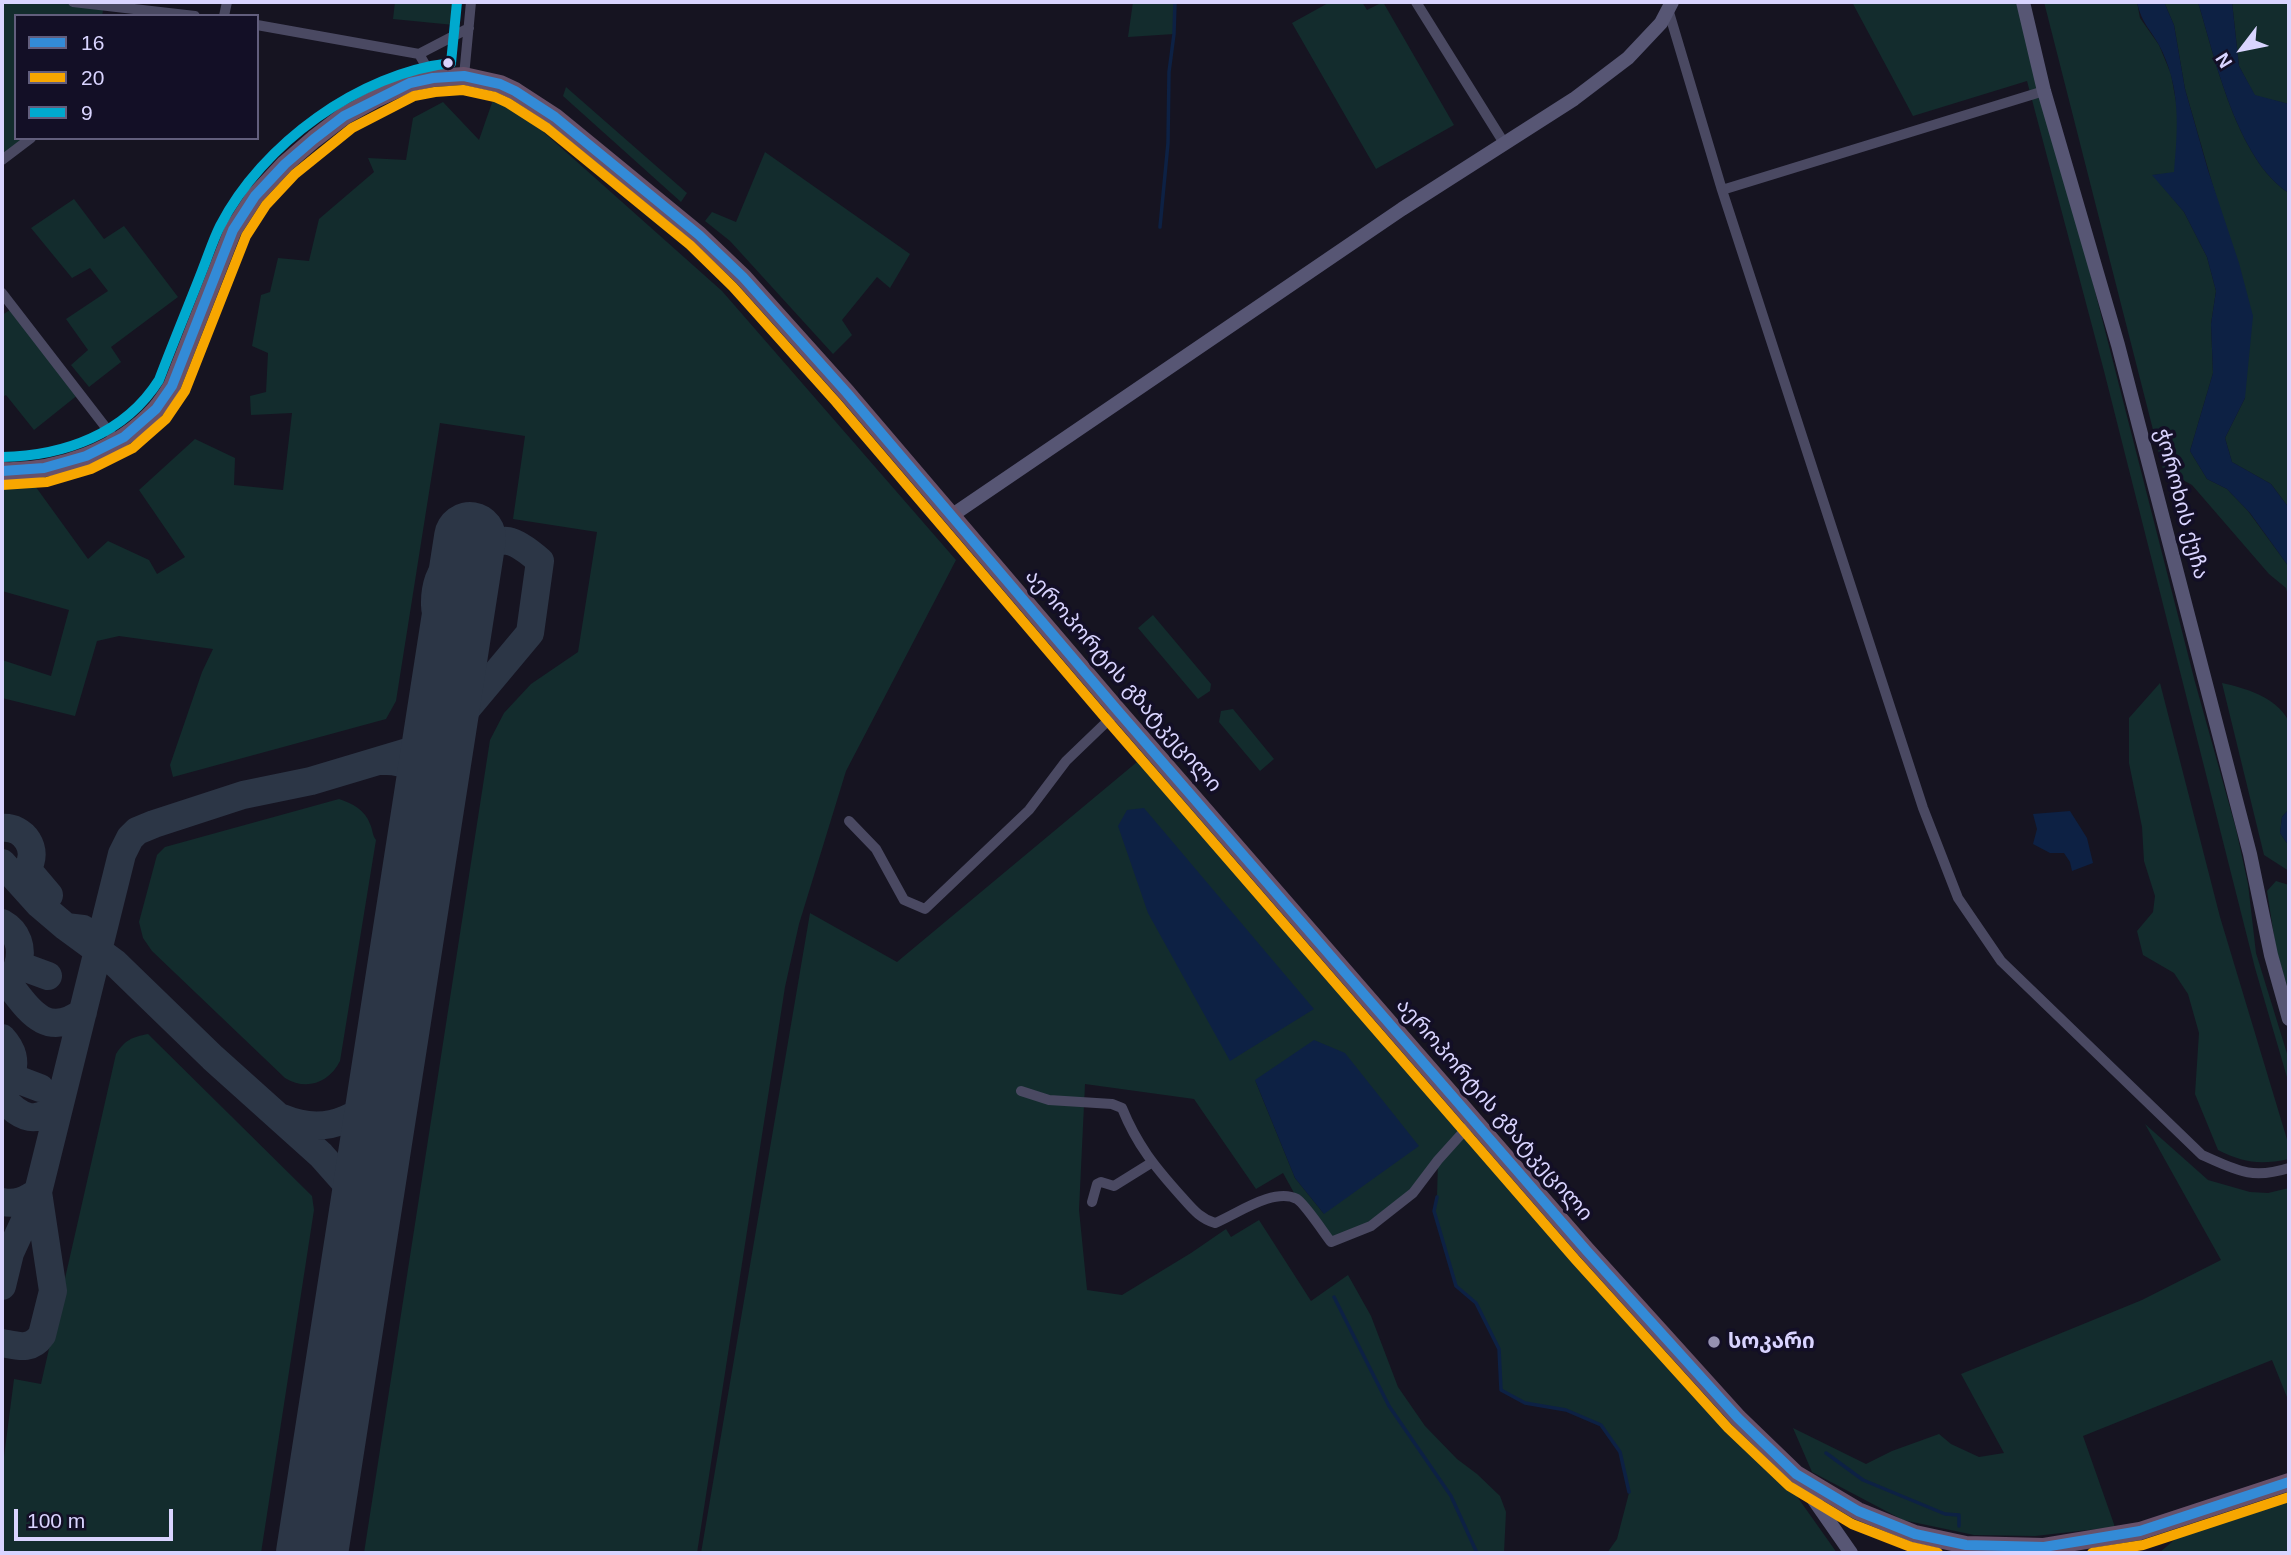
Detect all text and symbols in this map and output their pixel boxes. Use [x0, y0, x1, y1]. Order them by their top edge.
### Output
legend [14, 14, 259, 140]
north arrow [2207, 14, 2277, 84]
text: 16 [81, 31, 104, 54]
text: N [2211, 49, 2236, 72]
unlabelled marker [441, 56, 455, 70]
text: 20 [81, 66, 104, 89]
text: 9 [81, 101, 93, 124]
street label: ჭოროხის ქუჩა [2149, 426, 2213, 582]
street label: აეროპორტის გზატკეცილი [1019, 564, 1227, 798]
street label: აეროპორტის გზატკეცილი [1390, 993, 1598, 1227]
place label: სოკარი [1728, 1329, 1815, 1355]
marker: სოკარი [1706, 1334, 1722, 1350]
scale bar [18, 1496, 177, 1540]
text: 100 m [27, 1509, 85, 1532]

